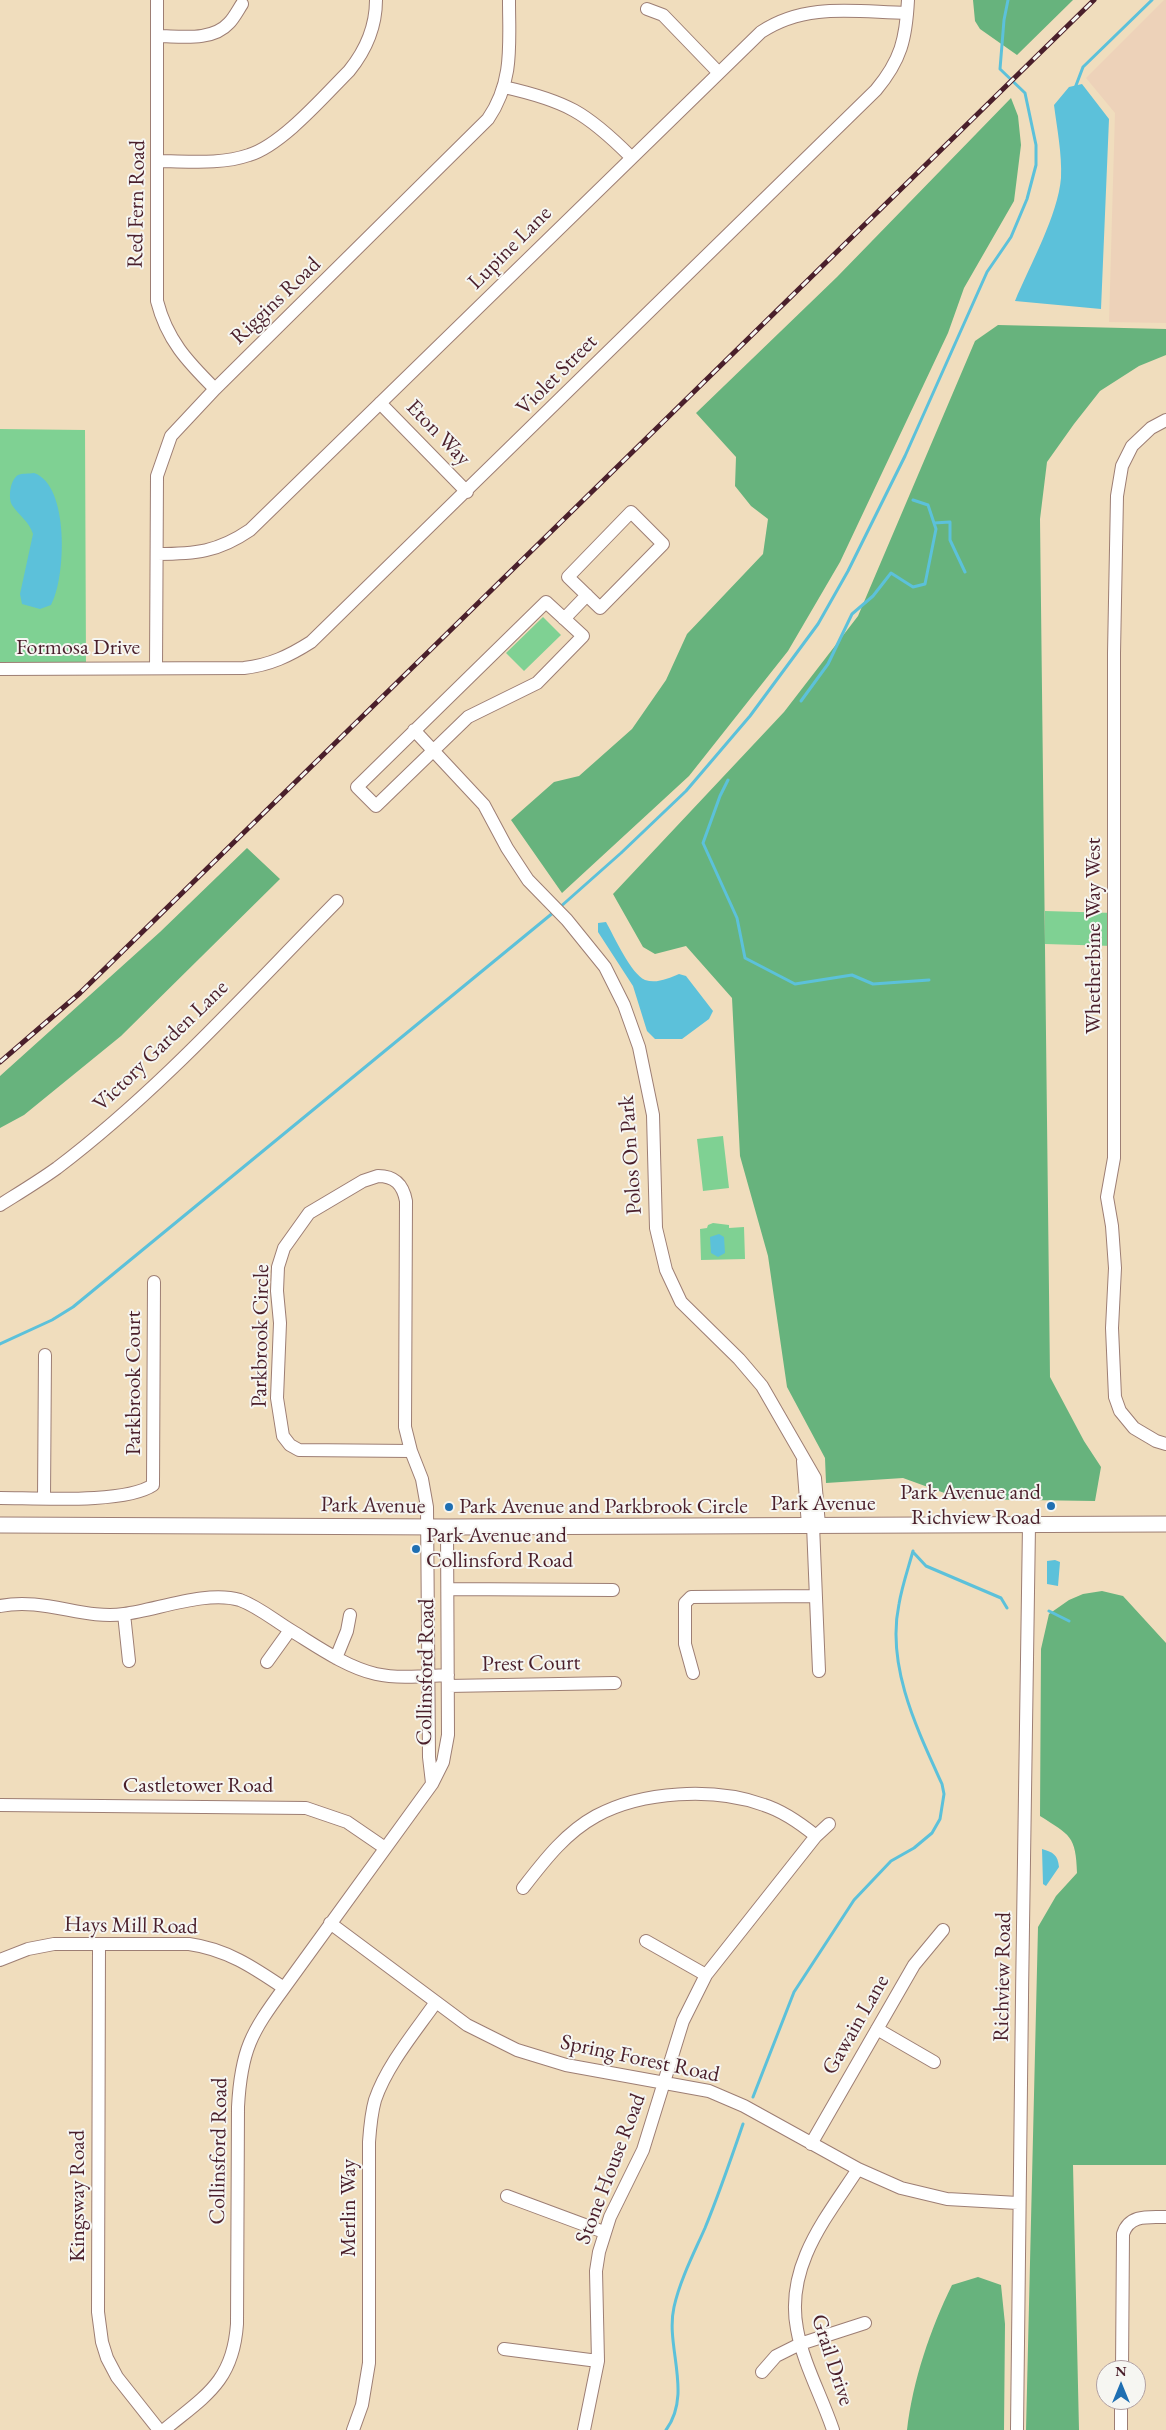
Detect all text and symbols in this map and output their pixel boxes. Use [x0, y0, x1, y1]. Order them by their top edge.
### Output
street label: Red Fern Road [123, 140, 151, 268]
street label: Lupine Lane [463, 201, 557, 295]
street label: Riggins Road [226, 252, 326, 350]
street label: Violet Street [511, 329, 603, 421]
street label: Eton Way [400, 394, 476, 472]
street label: Formosa Drive [16, 635, 140, 661]
street label: Whetherbine Way West [1081, 838, 1107, 1034]
street label: Victory Garden Lane [88, 975, 234, 1117]
street label: Polos On Park [614, 1094, 648, 1216]
street label: Parkbrook Circle [247, 1264, 275, 1408]
street label: Parkbrook Court [121, 1311, 147, 1455]
place label: Park Avenue and Richview Road [900, 1480, 1041, 1532]
street label: Park Avenue [770, 1491, 876, 1517]
street label: Park Avenue [320, 1492, 426, 1520]
place label: Park Avenue and Parkbrook Circle [459, 1494, 748, 1520]
marker: Park Avenue and Richview Road [1045, 1500, 1057, 1512]
marker: Park Avenue and Parkbrook Circle [443, 1501, 455, 1513]
place label: Park Avenue and Collinsford Road [426, 1523, 573, 1574]
marker: Park Avenue and Collinsford Road [410, 1543, 422, 1555]
street label: Collinsford Road [412, 1598, 440, 1746]
street label: Prest Court [481, 1650, 581, 1678]
street label: Castletower Road [123, 1773, 273, 1799]
street label: Hays Mill Road [64, 1912, 198, 1940]
street label: Richview Road [989, 1912, 1017, 2042]
street label: Gawain Lane [817, 1970, 895, 2080]
street label: Spring Forest Road [558, 2029, 722, 2089]
street label: Collinsford Road [205, 2077, 233, 2225]
street label: Stone House Road [570, 2090, 652, 2248]
street label: Kingsway Road [65, 2130, 91, 2262]
street label: Merlin Way [336, 2159, 362, 2257]
street label: Grail Drive [805, 2311, 859, 2409]
north arrow [1096, 2360, 1146, 2410]
text: N [1115, 2362, 1127, 2380]

